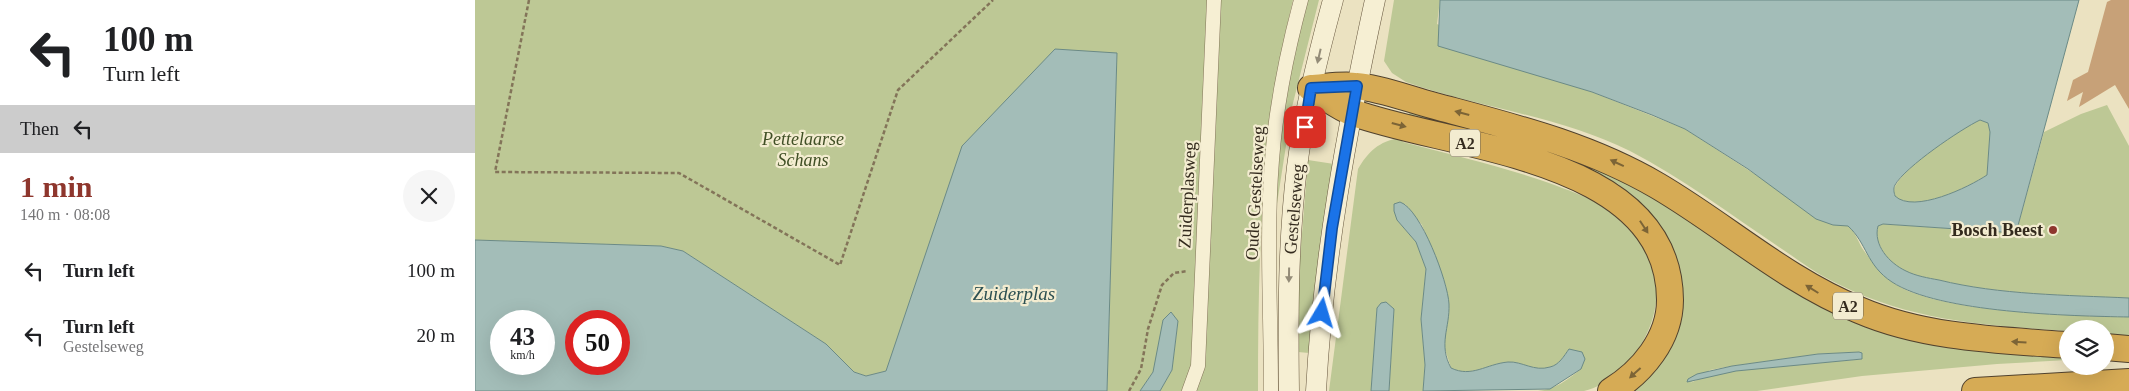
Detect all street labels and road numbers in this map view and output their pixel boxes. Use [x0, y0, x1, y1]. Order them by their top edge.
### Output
street label: Oude Gestelseweg [1241, 125, 1269, 261]
road number: A2 [1450, 130, 1480, 156]
street label: Zuiderplasweg [1174, 141, 1200, 249]
street label: Gestelseweg [1280, 163, 1308, 255]
road number: A2 [1833, 292, 1863, 320]

